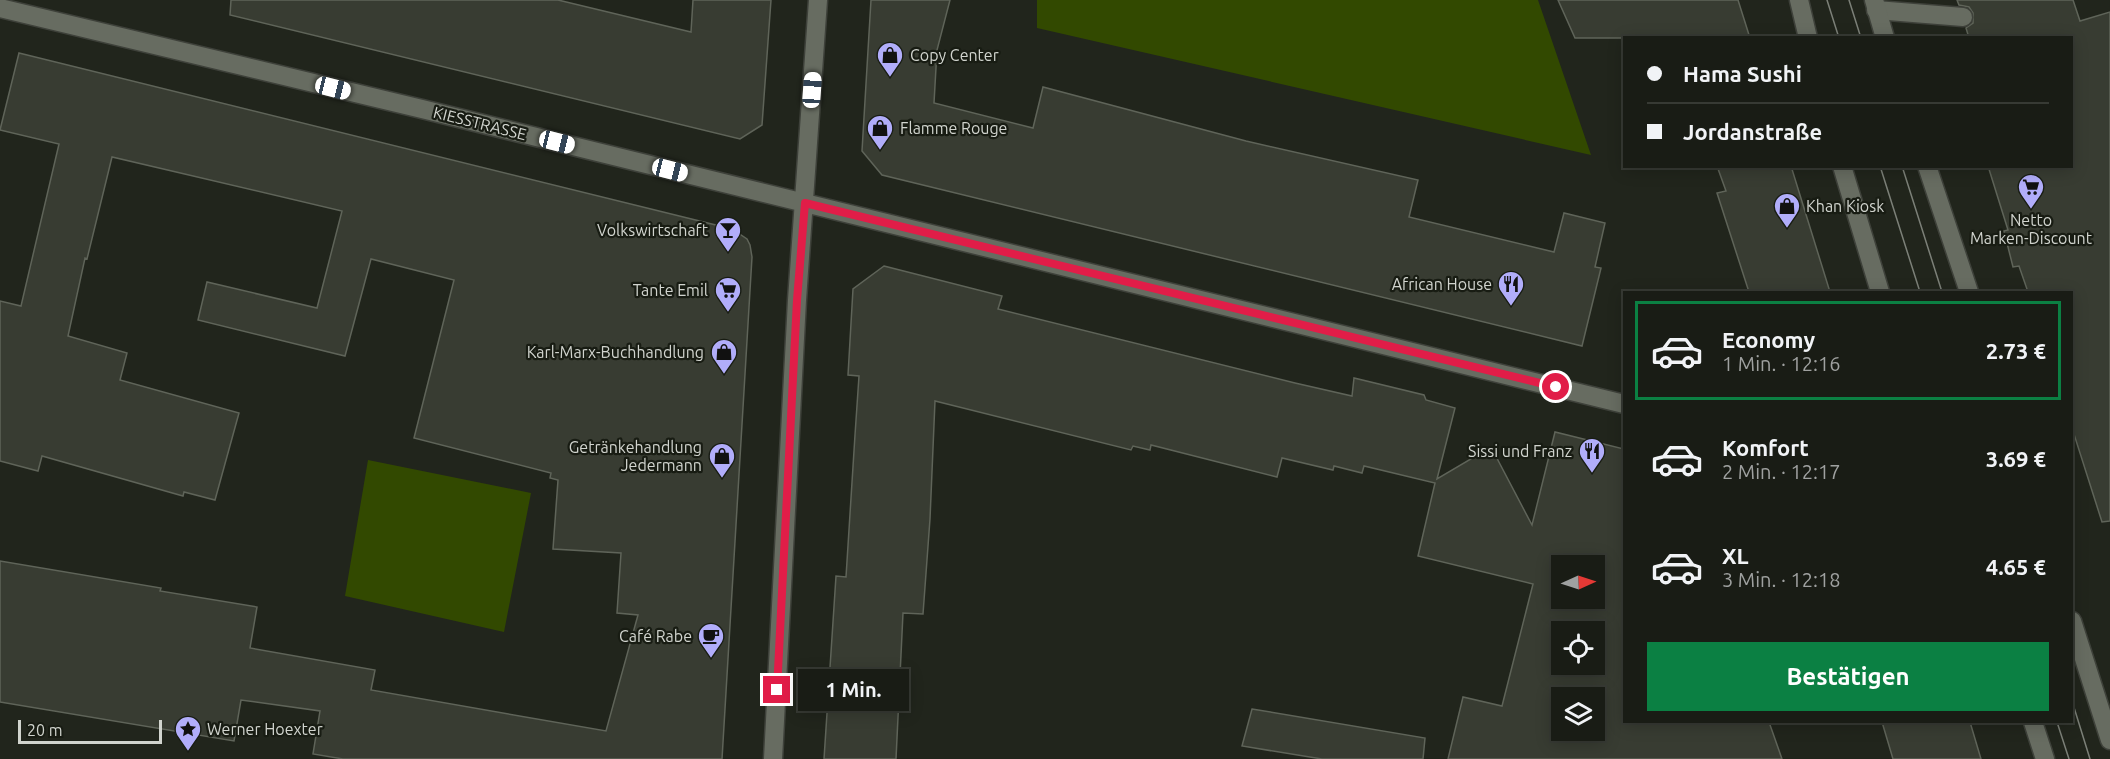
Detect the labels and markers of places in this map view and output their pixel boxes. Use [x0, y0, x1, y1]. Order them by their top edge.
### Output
shop icon: Copy Center [875, 40, 905, 78]
place label: Copy Center [910, 46, 999, 64]
shop icon: Flamme Rouge [865, 113, 895, 151]
place label: Flamme Rouge [900, 119, 1007, 137]
supermarket icon: Netto Marken-Discount [2016, 172, 2046, 210]
shop icon: Khan Kiosk [1772, 191, 1802, 229]
place label: Khan Kiosk [1806, 197, 1884, 215]
place label: Netto Marken-Discount [1970, 211, 2093, 247]
bar icon: Volkswirtschaft [713, 215, 743, 253]
place label: Volkswirtschaft [597, 221, 709, 239]
restaurant icon: African House [1496, 269, 1526, 307]
supermarket icon: Tante Emil [713, 275, 743, 313]
place label: African House [1392, 275, 1492, 293]
place label: Tante Emil [633, 281, 708, 299]
shop icon: Karl-Marx-Buchhandlung [709, 337, 739, 375]
place label: Karl-Marx-Buchhandlung [527, 343, 704, 361]
restaurant icon: Sissi und Franz [1577, 436, 1607, 474]
place label: Getränkehandlung Jedermann [569, 438, 702, 474]
shop icon: Getränkehandlung Jedermann [707, 441, 737, 479]
place label: Sissi und Franz [1468, 442, 1572, 460]
cafe icon: Café Rabe [696, 621, 726, 659]
place label: Café Rabe [619, 627, 692, 645]
place icon: Werner Hoexter [173, 714, 203, 752]
place label: Werner Hoexter [207, 720, 323, 738]

